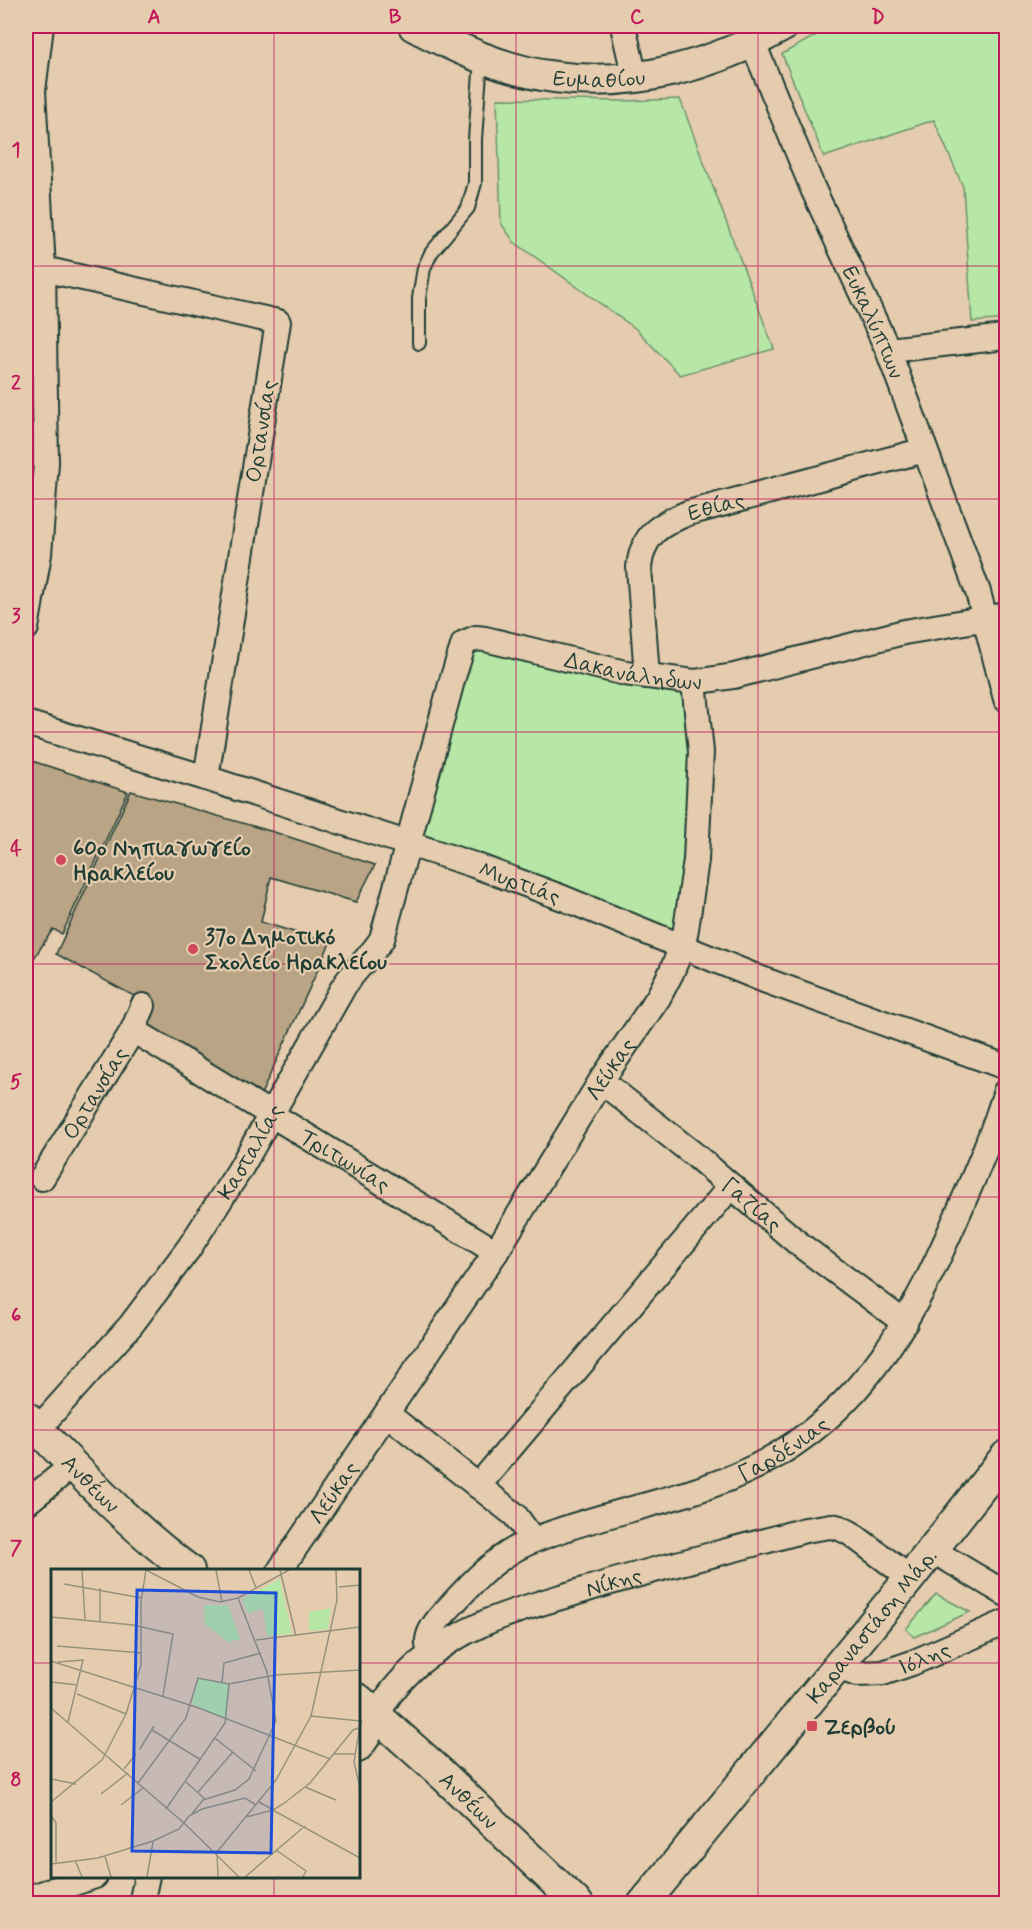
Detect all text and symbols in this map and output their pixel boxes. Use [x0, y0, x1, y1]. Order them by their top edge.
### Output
text: A [147, 4, 161, 31]
text: B [389, 4, 402, 31]
text: C [630, 4, 645, 31]
text: D [871, 4, 885, 31]
street label: Ευμαθίου [551, 64, 647, 96]
text: 1 [12, 137, 20, 164]
street label: Ευκαλύπτων [835, 262, 909, 383]
text: 2 [11, 370, 21, 397]
street label: Ορτανσίας [240, 378, 284, 485]
street label: Εθίας [685, 487, 748, 528]
text: 3 [11, 603, 21, 630]
street label: Δακανάληδων [561, 647, 704, 698]
place label: 60ο Νηπιαγωγείο Ηρακλείου [73, 835, 251, 888]
text: 4 [10, 836, 22, 863]
marker: 60ο Νηπιαγωγείο Ηρακλείου [54, 853, 68, 867]
street label: Μυρτιάς [474, 856, 564, 912]
place label: 37ο Δημοτικό Σχολείο Ηρακλείου [205, 924, 387, 977]
marker: 37ο Δημοτικό Σχολείο Ηρακλείου [186, 942, 200, 956]
street label: Λεύκας [580, 1033, 642, 1106]
street label: Ορτανσίας [57, 1042, 135, 1145]
text: 5 [10, 1069, 22, 1096]
street label: Κασταλίας [212, 1099, 290, 1206]
street label: Τριτωνίας [294, 1123, 395, 1200]
street label: Γαζίας [715, 1172, 787, 1239]
text: 6 [11, 1302, 21, 1329]
street label: Γαρδένιας [734, 1411, 835, 1489]
street label: Ανθέων [54, 1450, 125, 1520]
street label: Λεύκας [303, 1457, 366, 1530]
text: 7 [10, 1535, 22, 1562]
street label: Καραναστάση Μάρ. [801, 1543, 944, 1710]
street label: Νίκης [583, 1562, 645, 1605]
inset map [51, 1569, 360, 1878]
street label: Ιόλης [895, 1636, 955, 1683]
place label: Ζερβού [824, 1714, 896, 1742]
marker: Ζερβού [805, 1719, 819, 1733]
street label: Ανθέων [432, 1766, 503, 1836]
text: 8 [10, 1767, 22, 1794]

